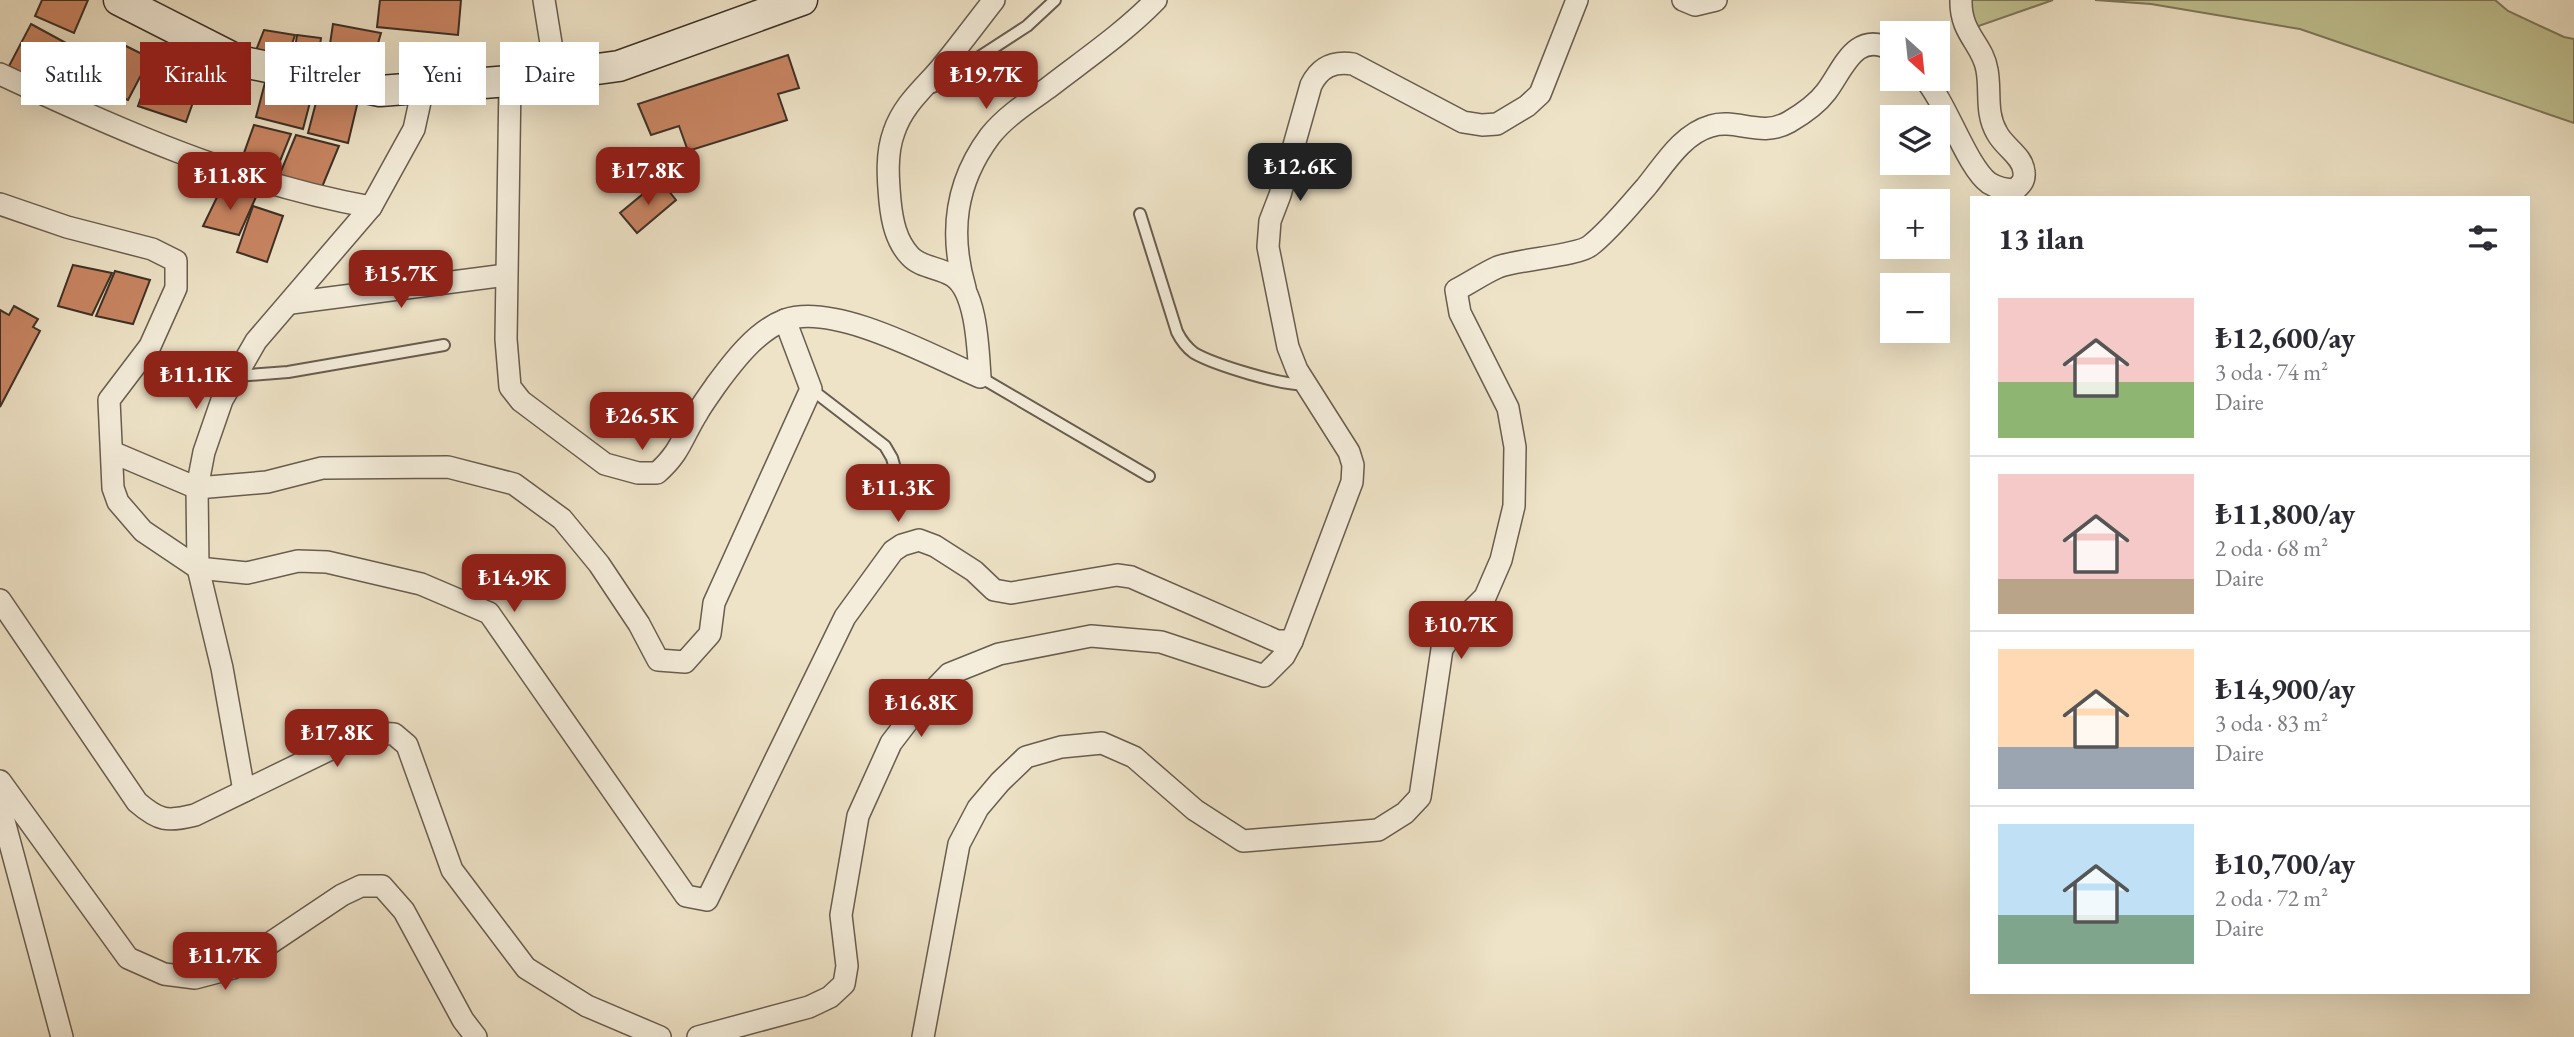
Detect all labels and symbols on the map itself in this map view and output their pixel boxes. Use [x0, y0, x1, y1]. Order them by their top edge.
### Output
north arrow [1880, 21, 1950, 91]
pin: ₺19.7K [929, 52, 1043, 111]
pin: ₺12.6K [1243, 144, 1357, 203]
pin: ₺17.8K [591, 148, 705, 207]
pin: ₺11.8K [173, 152, 287, 212]
pin: ₺15.7K [344, 250, 458, 310]
pin: ₺11.1K [139, 352, 253, 411]
pin: ₺26.5K [585, 392, 699, 452]
pin: ₺11.3K [841, 464, 955, 524]
pin: ₺14.9K [457, 554, 571, 614]
pin: ₺10.7K [1404, 602, 1518, 661]
pin: ₺16.8K [864, 680, 978, 739]
pin: ₺17.8K [280, 710, 394, 769]
pin: ₺11.7K [168, 932, 282, 992]

